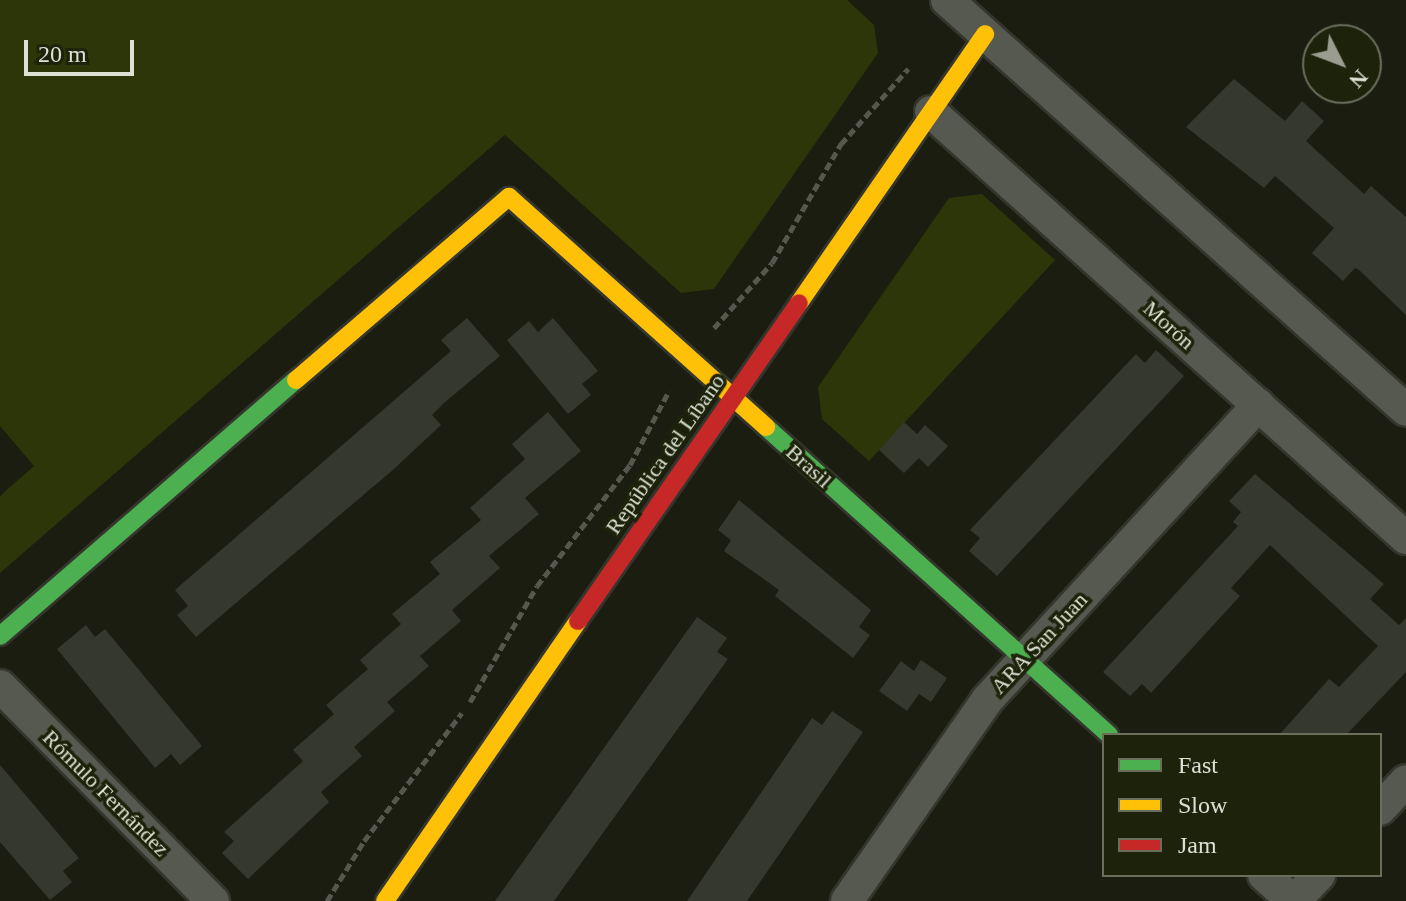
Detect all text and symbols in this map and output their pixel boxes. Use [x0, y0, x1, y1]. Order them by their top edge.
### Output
scale bar [28, 24, 138, 74]
north arrow [1302, 24, 1382, 104]
text: 20 m [38, 41, 87, 67]
text: N [1344, 65, 1373, 93]
street label: Morón [1138, 295, 1200, 355]
street label: República del Líbano [600, 369, 730, 539]
street label: Brasil [781, 439, 837, 493]
street label: ARA San Juan [985, 586, 1093, 700]
street label: Rómulo Fernández [37, 724, 175, 862]
legend [1102, 733, 1382, 877]
text: Fast [1178, 752, 1218, 778]
text: Slow [1178, 792, 1227, 818]
text: Jam [1178, 832, 1217, 858]

